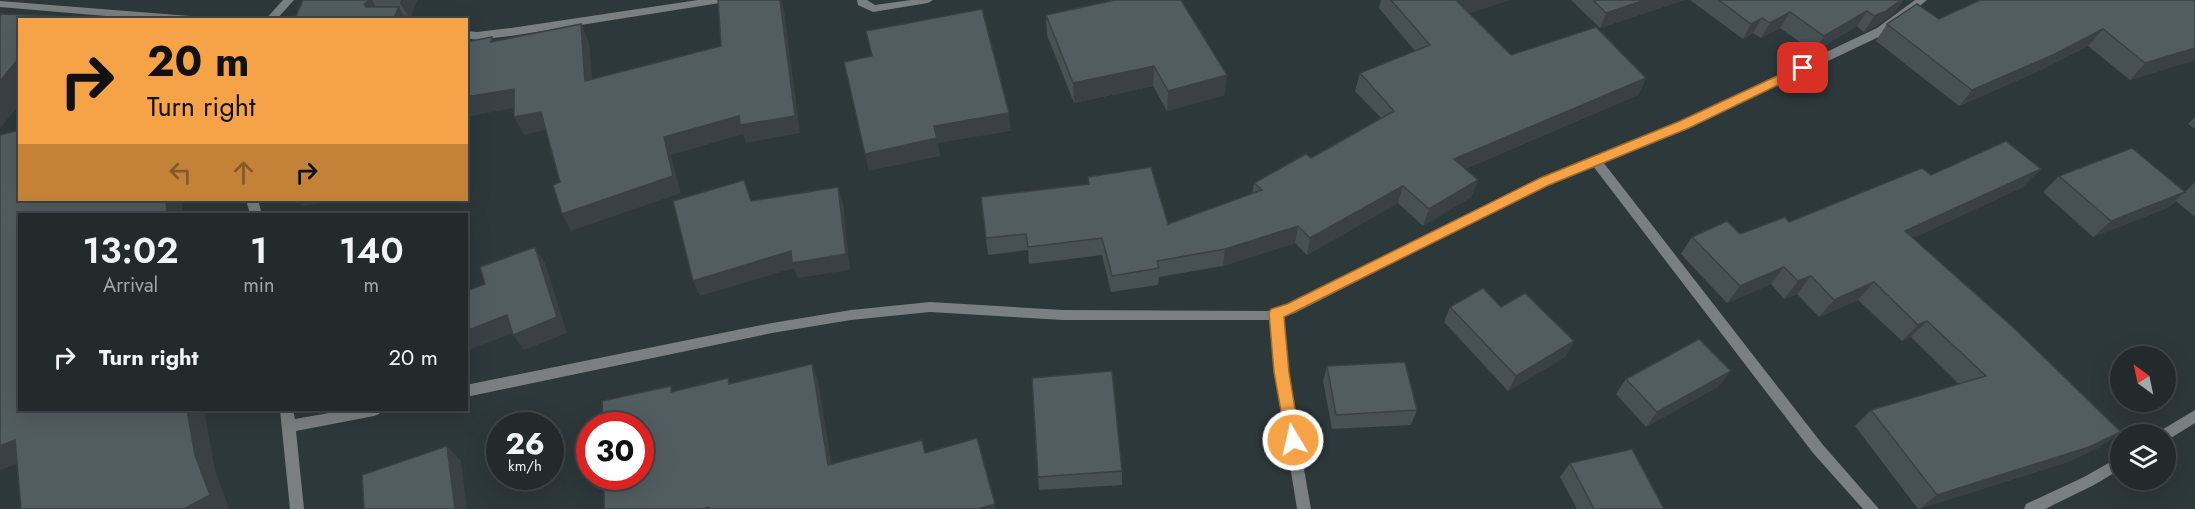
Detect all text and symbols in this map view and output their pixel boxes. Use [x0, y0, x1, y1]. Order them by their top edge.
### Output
text: 20 m [147, 31, 249, 92]
icon: right [48, 42, 126, 120]
pin [1777, 42, 1828, 93]
icon: arrive [1786, 51, 1819, 84]
text: Turn right [147, 87, 255, 126]
icon: left [164, 156, 197, 189]
icon: ahead [227, 156, 260, 189]
icon: right [290, 156, 323, 189]
text: 13:02 [82, 224, 179, 276]
text: 1 [250, 224, 268, 276]
text: 140 [339, 224, 404, 276]
text: Arrival [103, 271, 158, 300]
text: min [243, 271, 274, 300]
text: m [363, 271, 379, 300]
icon: right [48, 341, 81, 374]
text: Turn right [99, 341, 199, 373]
text: 20 m [389, 341, 438, 373]
north arrow [2110, 346, 2176, 412]
map controls [2110, 346, 2176, 490]
position arrow [1261, 408, 1325, 472]
speed limit sign: 30 [576, 412, 654, 490]
text: 26 [505, 422, 545, 465]
button: layers [2110, 424, 2176, 490]
text: km/h [508, 455, 542, 477]

